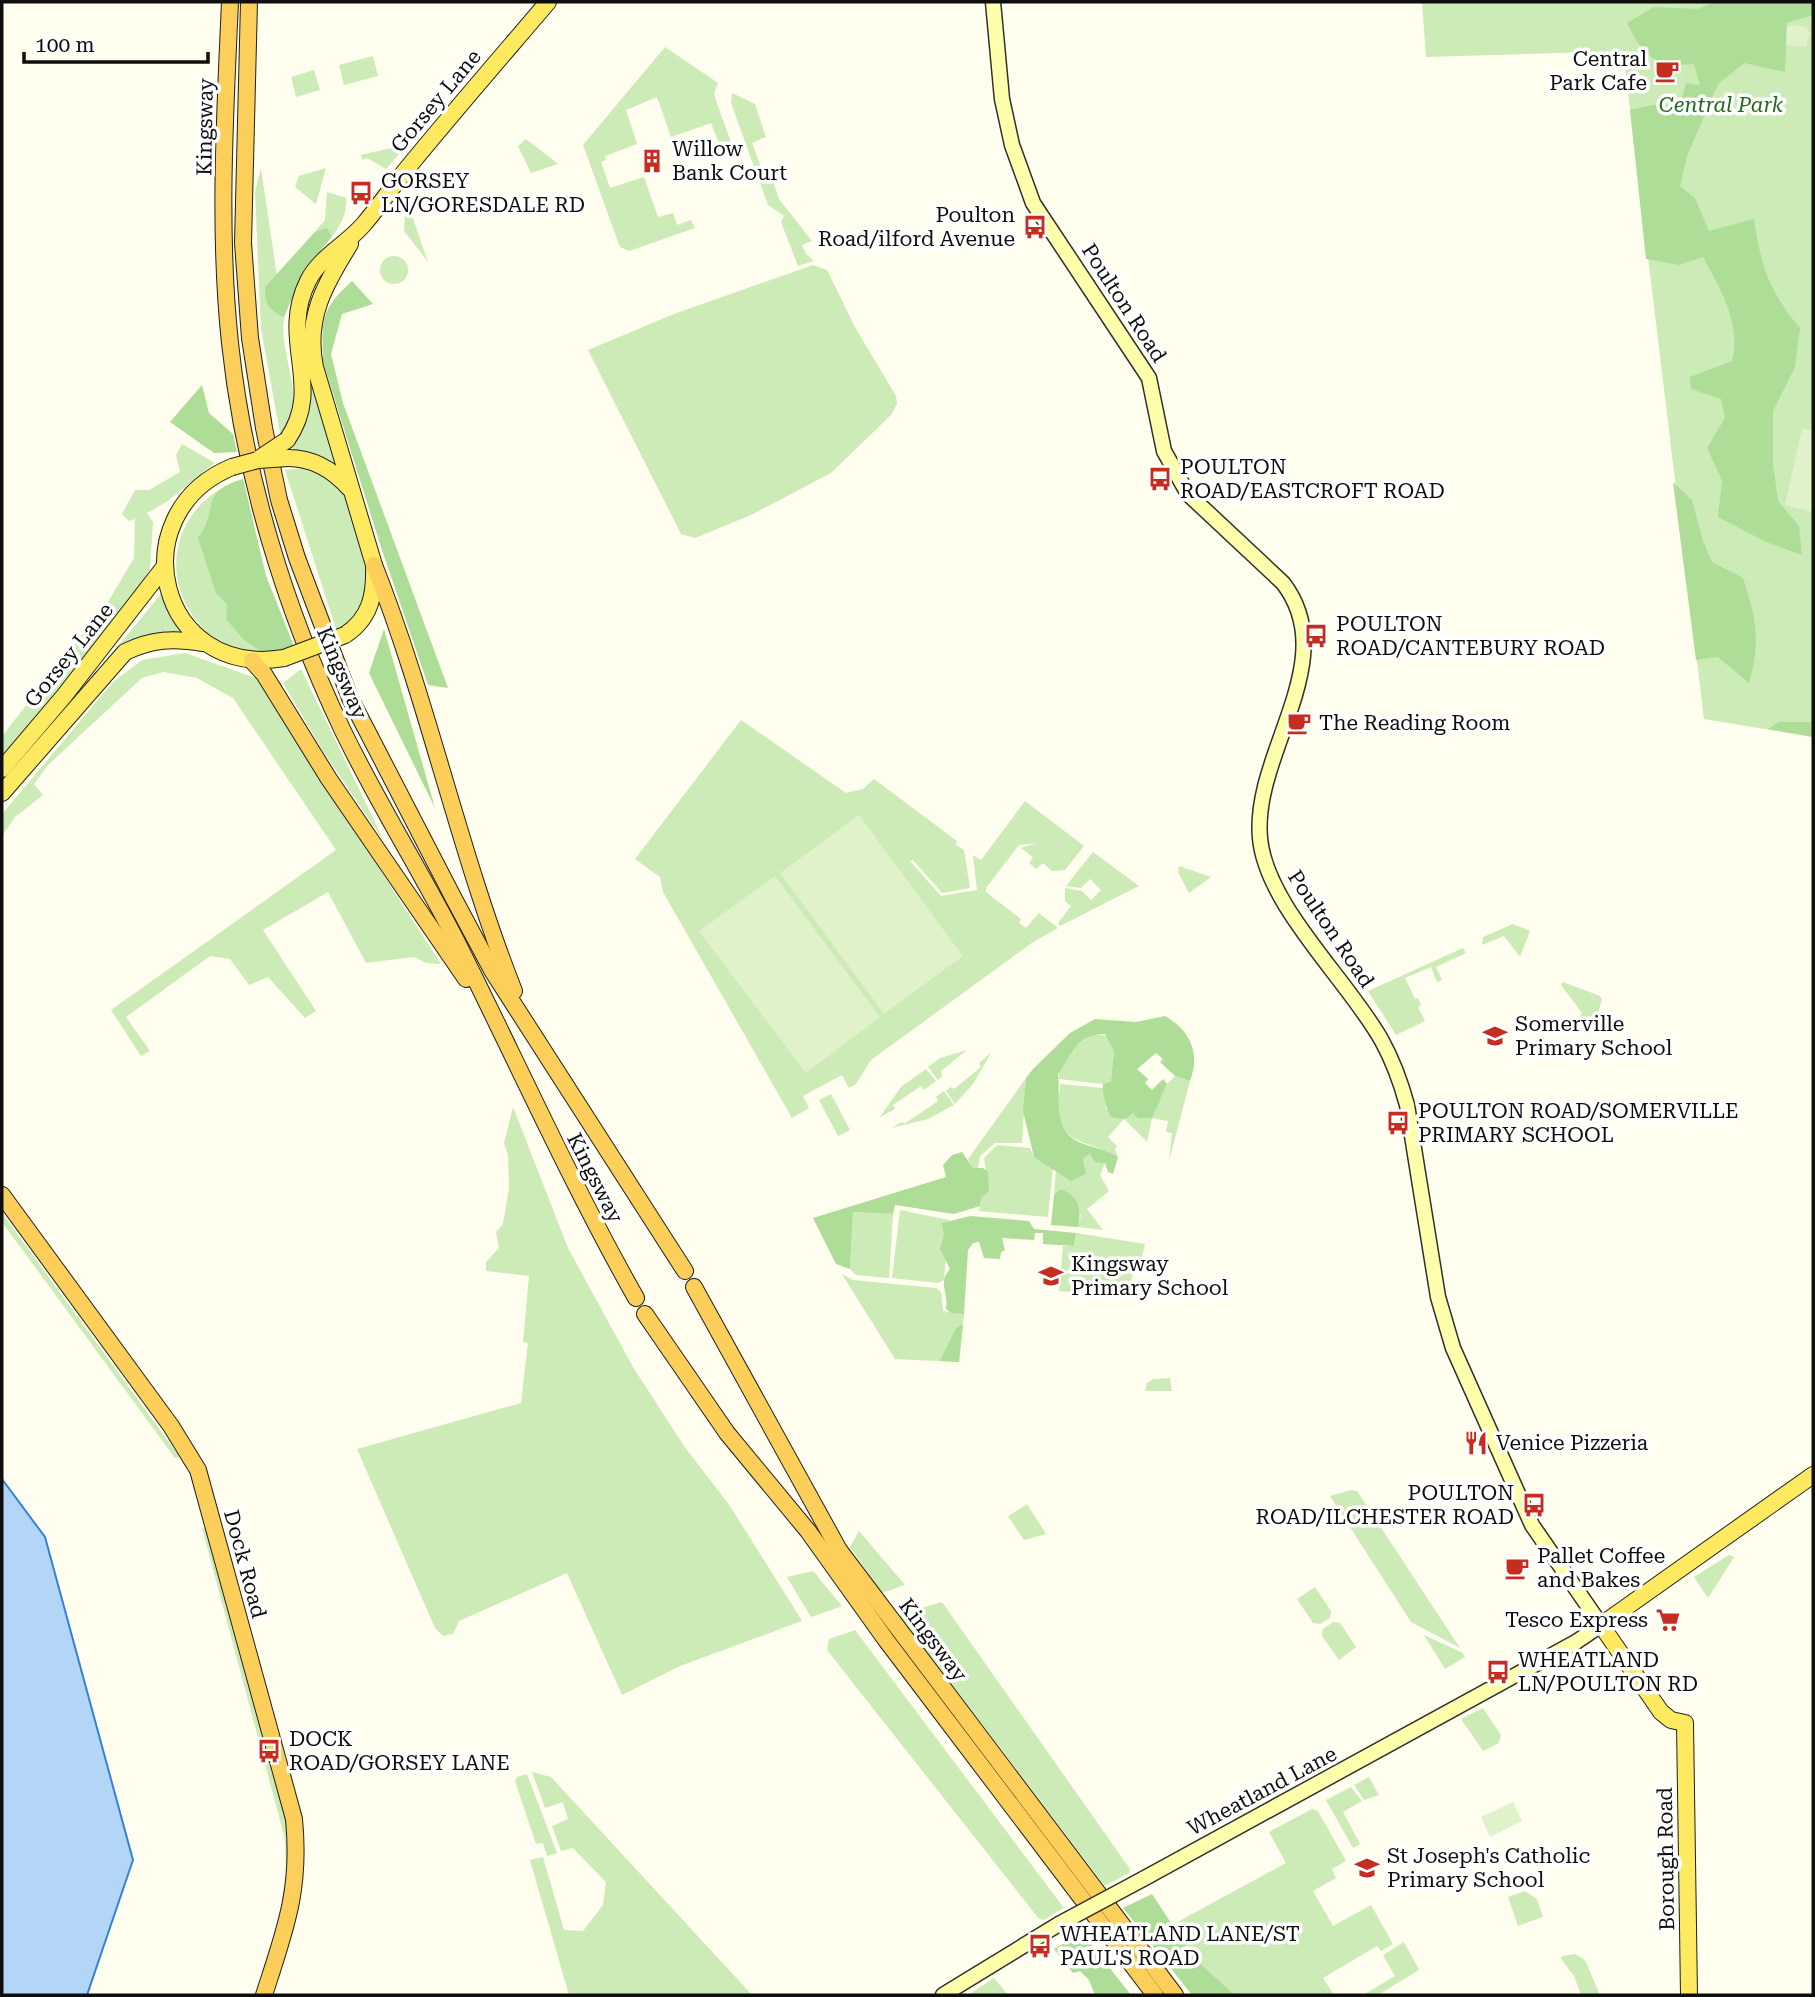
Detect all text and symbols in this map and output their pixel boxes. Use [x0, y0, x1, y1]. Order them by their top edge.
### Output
scale bar [24, 21, 208, 65]
text: 100 m [35, 33, 95, 57]
street label: Gorsey Lane [386, 45, 486, 157]
place label: Central Park Cafe [1549, 47, 1647, 95]
cafe icon: Central Park Cafe [1653, 57, 1681, 85]
street label: Kingsway [192, 77, 218, 176]
park label: Central Park [1659, 93, 1784, 117]
place label: Willow Bank Court [672, 137, 787, 185]
building icon: Willow Bank Court [638, 147, 666, 175]
place label: GORSEY LN/GORESDALE RD [381, 169, 585, 217]
bus stop icon: GORSEY LN/GORESDALE RD [347, 179, 375, 207]
place label: Poulton Road/ilford Avenue [818, 203, 1015, 251]
bus stop icon: Poulton Road/ilford Avenue [1021, 213, 1049, 241]
street label: Poulton Road [1077, 239, 1172, 367]
place label: POULTON ROAD/EASTCROFT ROAD [1180, 455, 1445, 503]
bus stop icon: POULTON ROAD/EASTCROFT ROAD [1146, 465, 1174, 493]
street label: Gorsey Lane [20, 598, 118, 712]
place label: POULTON ROAD/CANTEBURY ROAD [1336, 612, 1605, 660]
bus stop icon: POULTON ROAD/CANTEBURY ROAD [1302, 622, 1330, 650]
street label: Kingsway [312, 623, 372, 723]
cafe icon: The Reading Room [1285, 709, 1313, 737]
place label: The Reading Room [1319, 711, 1511, 735]
street label: Poulton Road [1283, 866, 1379, 993]
place label: Somerville Primary School [1515, 1012, 1673, 1060]
school or university icon: Somerville Primary School [1481, 1022, 1509, 1050]
place label: POULTON ROAD/SOMERVILLE PRIMARY SCHOOL [1418, 1099, 1738, 1147]
bus stop icon: POULTON ROAD/SOMERVILLE PRIMARY SCHOOL [1384, 1109, 1412, 1137]
street label: Kingsway [562, 1129, 628, 1227]
place label: Kingsway Primary School [1071, 1252, 1229, 1300]
school or university icon: Kingsway Primary School [1037, 1262, 1065, 1290]
restaurant icon: Venice Pizzeria [1462, 1429, 1490, 1457]
place label: Venice Pizzeria [1496, 1431, 1649, 1455]
place label: POULTON ROAD/ILCHESTER ROAD [1255, 1481, 1514, 1529]
bus stop icon: POULTON ROAD/ILCHESTER ROAD [1520, 1491, 1548, 1519]
street label: Dock Road [219, 1507, 271, 1621]
place label: Pallet Coffee and Bakes [1537, 1544, 1665, 1592]
cafe icon: Pallet Coffee and Bakes [1503, 1554, 1531, 1582]
street label: Kingsway [894, 1594, 972, 1687]
supermarket icon: Tesco Express [1654, 1606, 1682, 1634]
place label: Tesco Express [1505, 1608, 1648, 1632]
place label: WHEATLAND LN/POULTON RD [1518, 1648, 1698, 1696]
bus stop icon: WHEATLAND LN/POULTON RD [1484, 1658, 1512, 1686]
place label: DOCK ROAD/GORSEY LANE [289, 1727, 510, 1775]
bus stop icon: DOCK ROAD/GORSEY LANE [255, 1737, 283, 1765]
street label: Wheatland Lane [1183, 1742, 1341, 1840]
street label: Borough Road [1653, 1786, 1679, 1931]
place label: St Joseph's Catholic Primary School [1387, 1844, 1590, 1892]
school or university icon: St Joseph's Catholic Primary School [1353, 1854, 1381, 1882]
place label: WHEATLAND LANE/ST PAUL'S ROAD [1060, 1922, 1300, 1970]
bus stop icon: WHEATLAND LANE/ST PAUL'S ROAD [1026, 1932, 1054, 1960]

